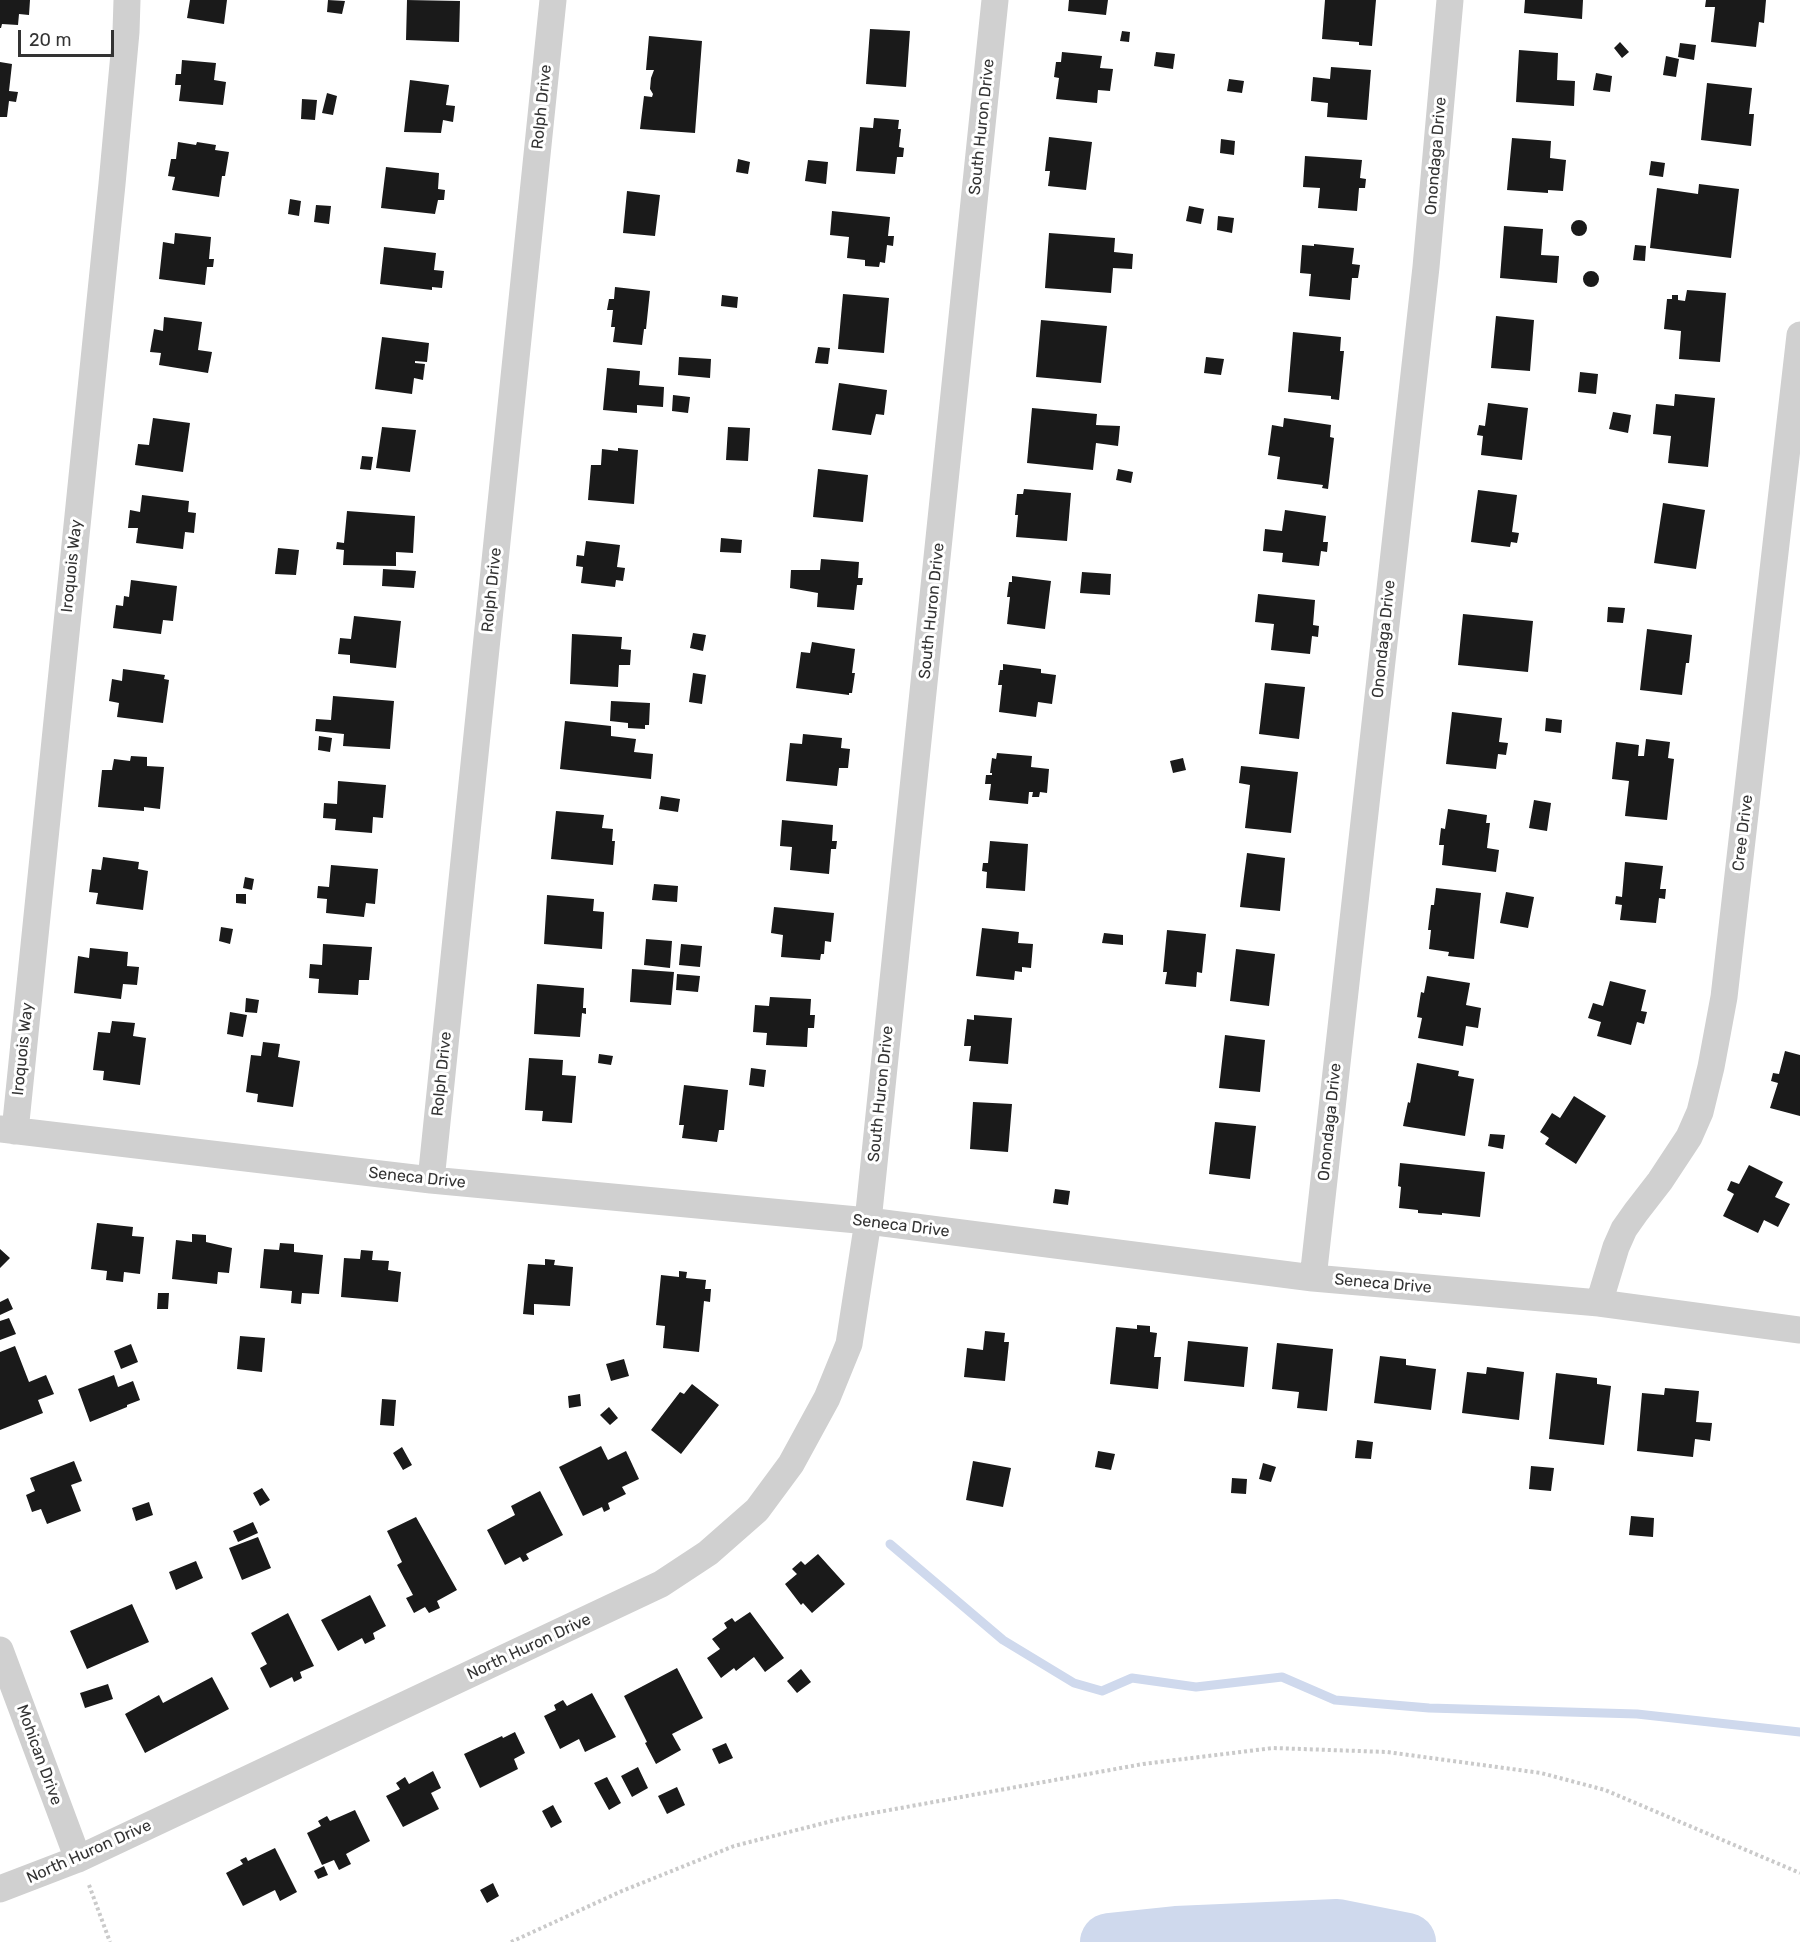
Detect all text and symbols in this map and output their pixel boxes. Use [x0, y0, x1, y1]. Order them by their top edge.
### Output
scale bar [21, 18, 117, 56]
text: 20 m [29, 29, 71, 51]
street label: South Huron Drive [965, 58, 999, 196]
street label: Rolph Drive [528, 64, 556, 150]
street label: Onondaga Drive [1421, 96, 1451, 216]
street label: Iroquois Way [58, 518, 86, 614]
street label: South Huron Drive [915, 542, 949, 680]
street label: Rolph Drive [478, 547, 506, 633]
street label: Onondaga Drive [1368, 579, 1400, 699]
street label: Cree Drive [1729, 794, 1757, 872]
street label: Iroquois Way [9, 1001, 37, 1097]
street label: South Huron Drive [864, 1025, 898, 1163]
street label: Rolph Drive [428, 1031, 456, 1117]
street label: Onondaga Drive [1314, 1062, 1346, 1182]
street label: Seneca Drive [367, 1163, 467, 1193]
street label: Seneca Drive [851, 1211, 951, 1241]
street label: Seneca Drive [1334, 1270, 1432, 1298]
street label: North Huron Drive [464, 1610, 594, 1684]
street label: Mohican Drive [12, 1702, 66, 1808]
street label: North Huron Drive [24, 1816, 154, 1888]

